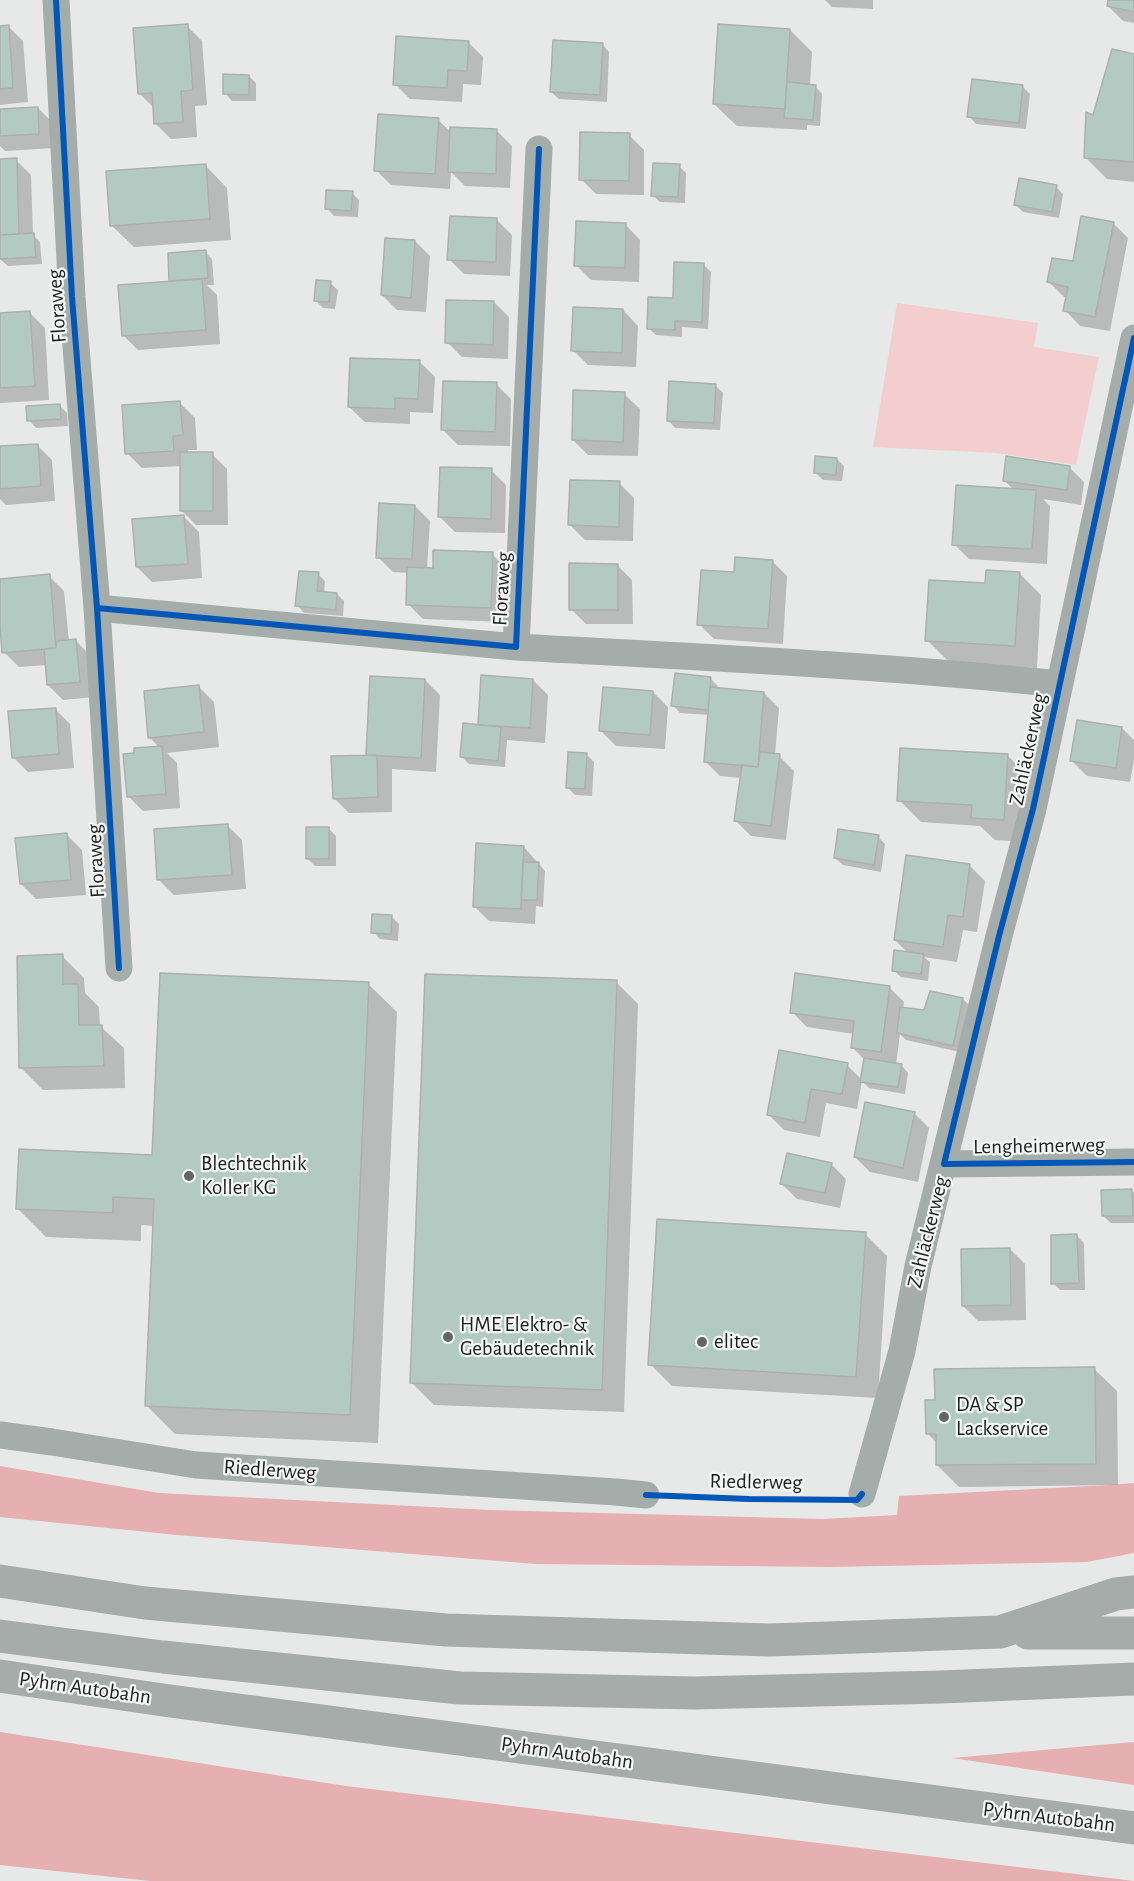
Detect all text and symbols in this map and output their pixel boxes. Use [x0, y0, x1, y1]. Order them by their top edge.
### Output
street label: Floraweg [42, 268, 72, 344]
street label: Floraweg [487, 551, 517, 627]
street label: Zahläckerweg [1004, 691, 1052, 807]
street label: Floraweg [81, 823, 111, 899]
street label: Lengheimerweg [973, 1132, 1105, 1160]
place label: Blechtechnik Koller KG [201, 1151, 307, 1201]
marker: Blechtechnik Koller KG [182, 1169, 196, 1183]
street label: Zahläckerweg [902, 1174, 954, 1290]
place label: HME Elektro- & Gebäudetechnik [460, 1312, 594, 1362]
place label: elitec [714, 1329, 758, 1355]
marker: HME Elektro- & Gebäudetechnik [441, 1330, 455, 1344]
marker: elitec [695, 1335, 709, 1349]
place label: DA & SP Lackservice [956, 1392, 1048, 1442]
marker: DA & SP Lackservice [937, 1410, 951, 1424]
street label: Riedlerweg [223, 1454, 317, 1486]
street label: Riedlerweg [709, 1469, 803, 1495]
street label: Pyhrn Autobahn [17, 1666, 153, 1710]
street label: Pyhrn Autobahn [499, 1731, 635, 1775]
street label: Pyhrn Autobahn [982, 1796, 1116, 1838]

